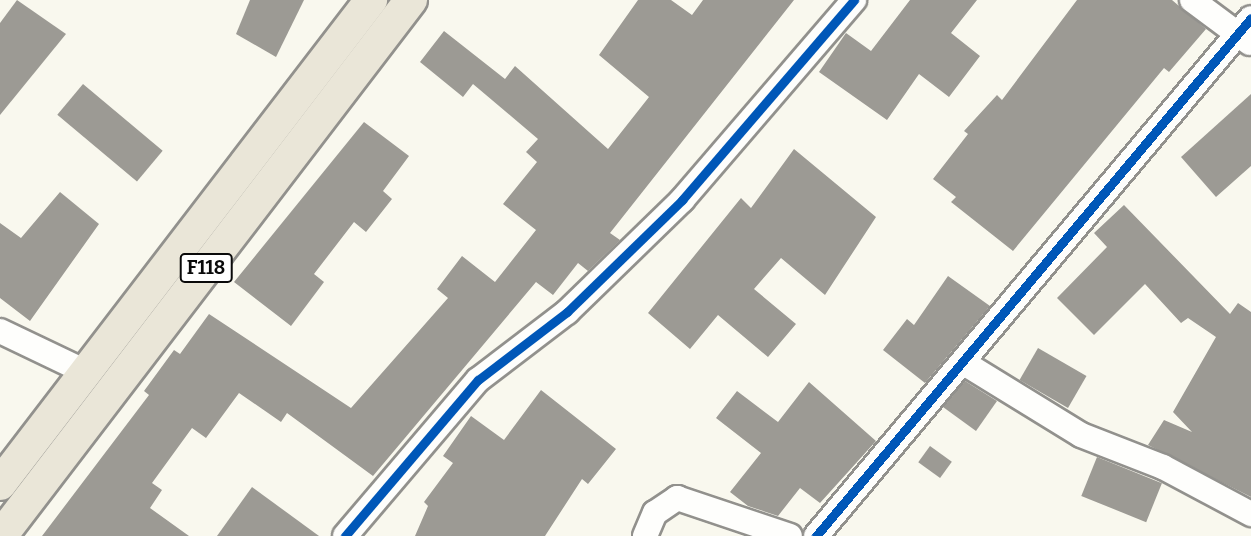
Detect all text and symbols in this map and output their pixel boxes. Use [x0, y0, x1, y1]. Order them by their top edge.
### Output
road number: F118 [178, 252, 234, 284]

